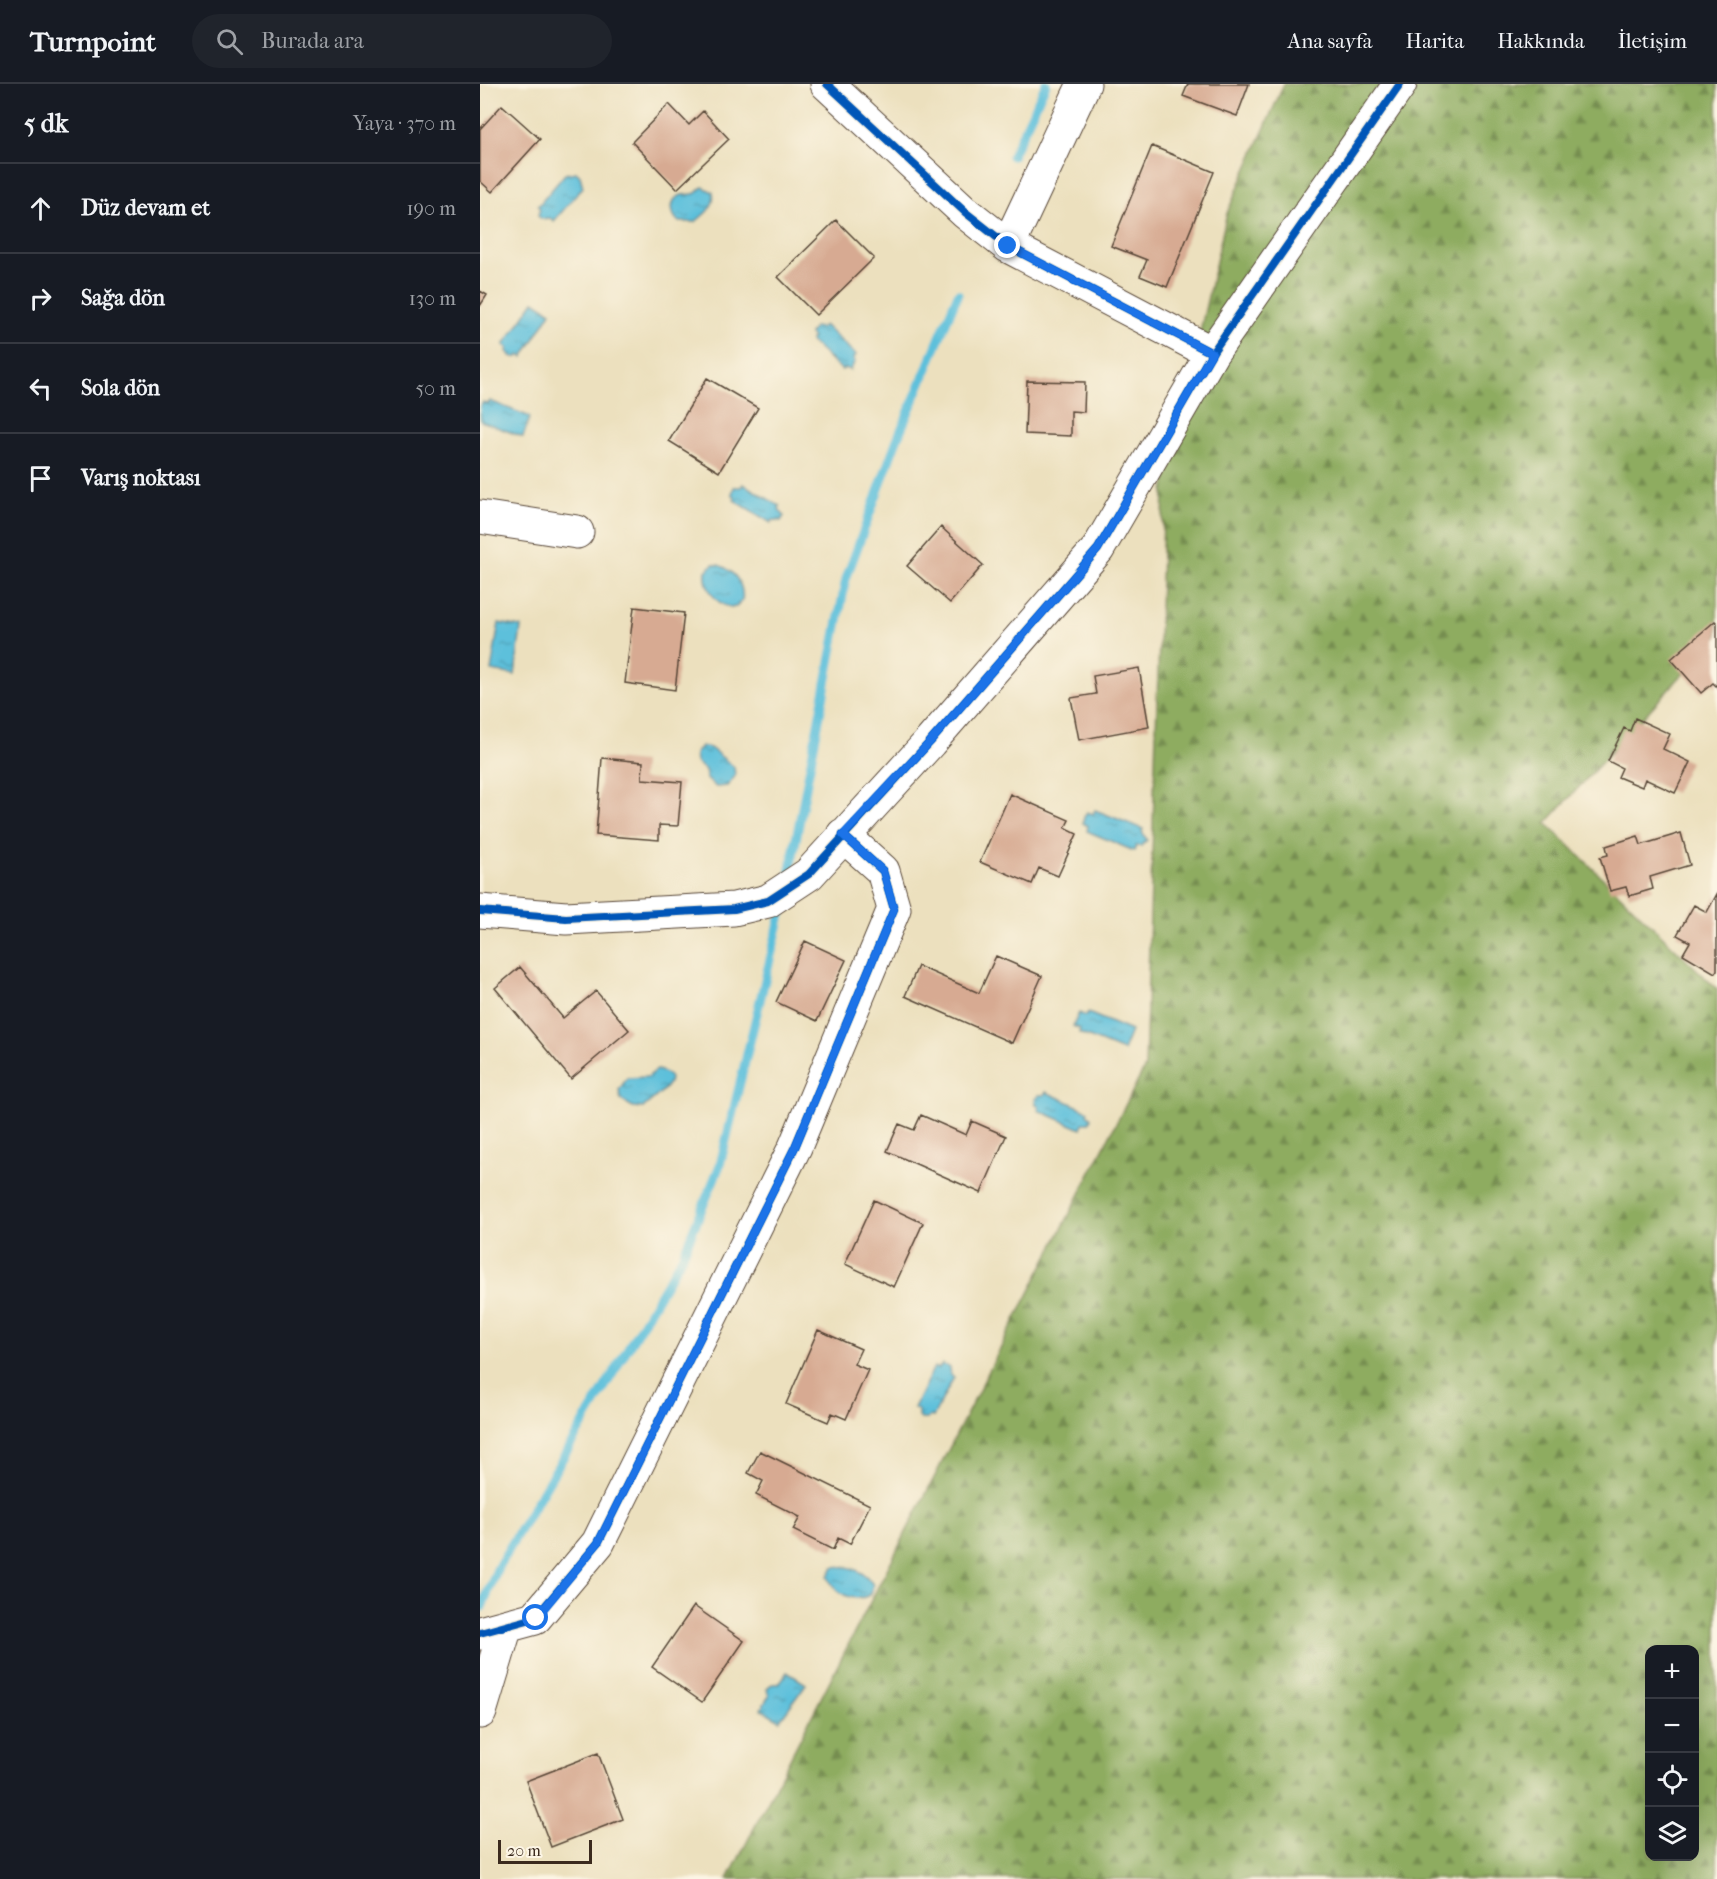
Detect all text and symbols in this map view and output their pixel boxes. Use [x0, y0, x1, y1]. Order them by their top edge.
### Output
search box [192, 14, 612, 68]
text: Turnpoint [30, 25, 156, 58]
icon: search [213, 25, 246, 58]
text: Burada ara [261, 28, 364, 54]
text: Ana sayfa [1288, 29, 1373, 53]
text: Harita [1406, 29, 1464, 53]
text: Hakkında [1497, 29, 1585, 53]
text: İletişim [1618, 29, 1687, 53]
text: 5 dk [24, 108, 68, 139]
text: Yaya · 370 m [353, 112, 456, 135]
icon: ahead [24, 192, 57, 225]
text: Düz devam et [81, 195, 210, 221]
text: 190 m [406, 197, 456, 220]
route end [994, 232, 1020, 258]
icon: right [24, 282, 57, 315]
text: Sağa dön [81, 285, 165, 311]
text: 130 m [409, 287, 456, 310]
icon: left [24, 372, 57, 405]
text: Sola dön [81, 375, 160, 401]
text: 50 m [415, 377, 456, 400]
icon: arrive [24, 462, 57, 495]
text: Varış noktası [81, 465, 200, 491]
route start [522, 1604, 548, 1630]
map controls [1645, 1645, 1699, 1861]
button: + [1645, 1645, 1699, 1699]
button: − [1645, 1699, 1699, 1753]
button: locate [1645, 1753, 1699, 1807]
button: layers [1645, 1807, 1699, 1861]
scale bar [498, 1837, 592, 1864]
text: 20 m [507, 1841, 541, 1860]

